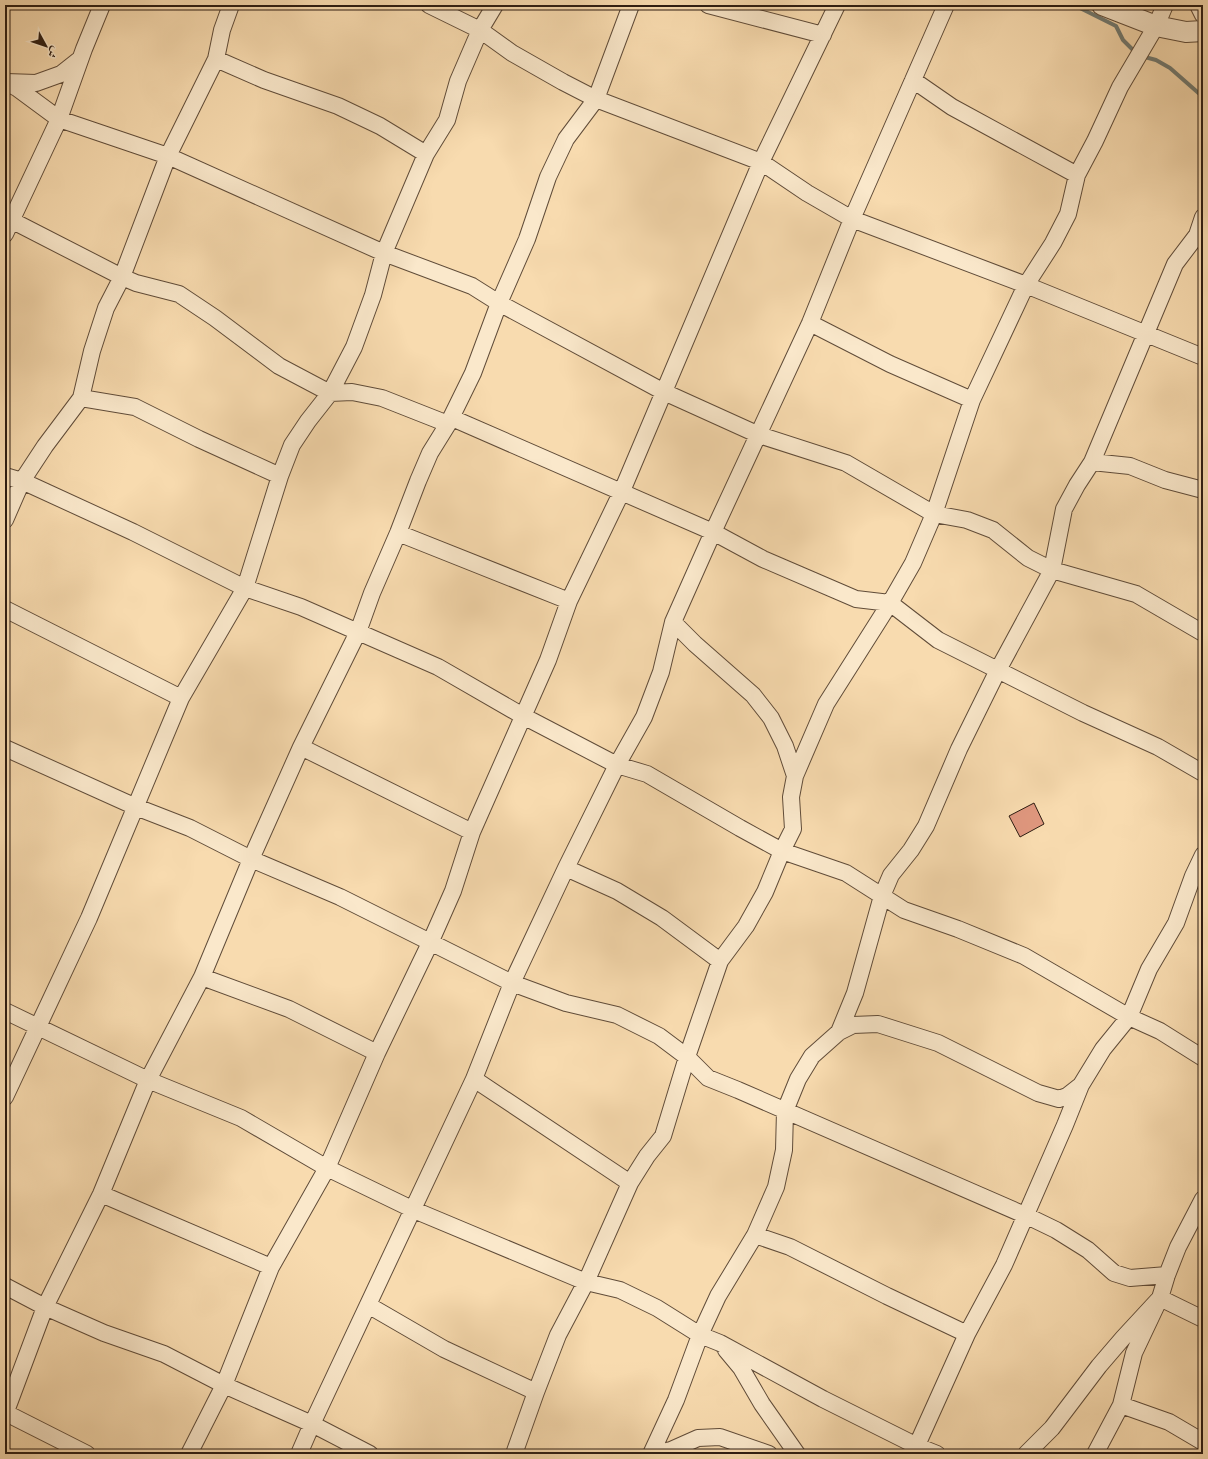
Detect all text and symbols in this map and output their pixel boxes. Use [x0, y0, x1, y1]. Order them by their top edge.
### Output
north arrow [26, 26, 66, 66]
text: ش [43, 42, 62, 61]

